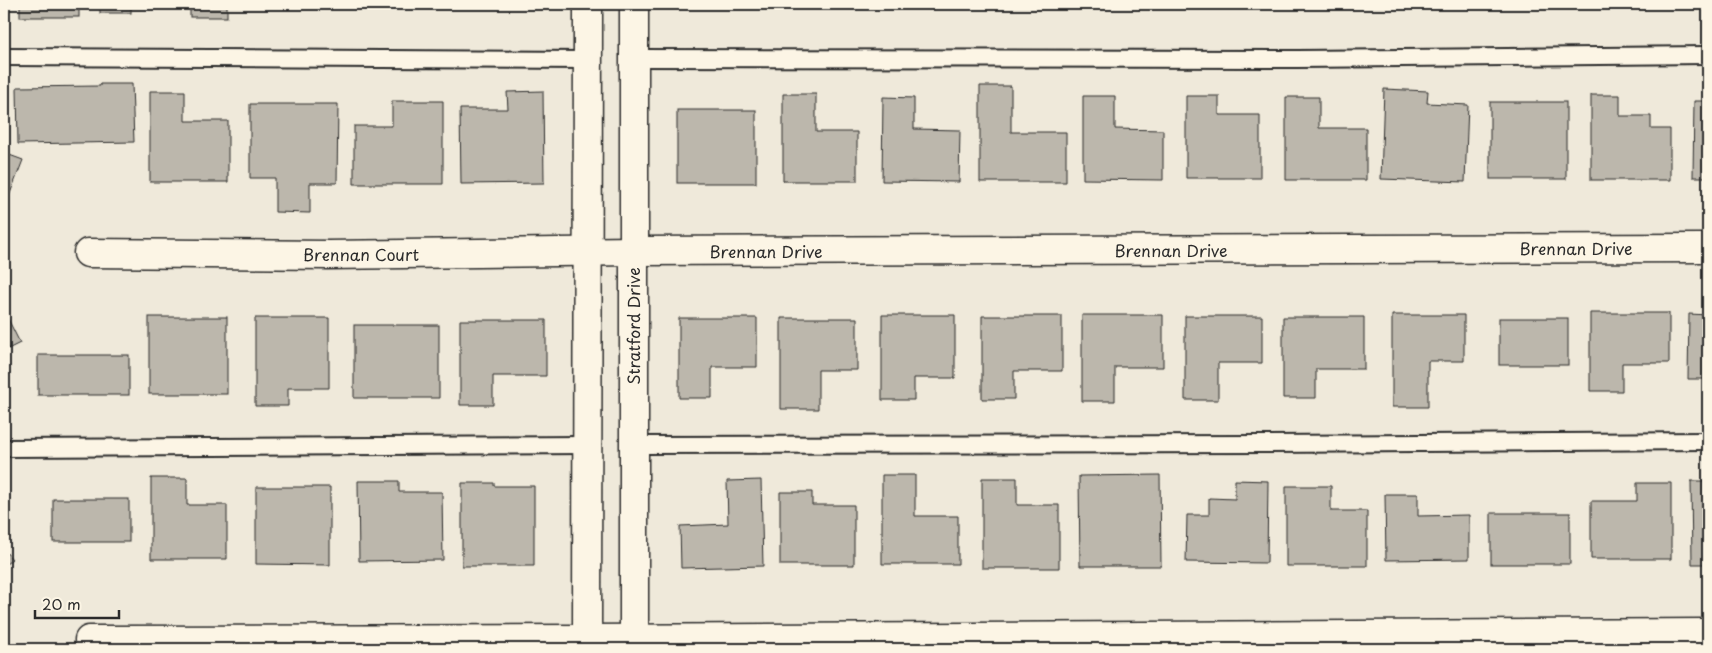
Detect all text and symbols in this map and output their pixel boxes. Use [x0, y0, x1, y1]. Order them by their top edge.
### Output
street label: Brennan Drive [1519, 236, 1633, 260]
street label: Brennan Drive [1114, 238, 1228, 262]
street label: Brennan Drive [709, 239, 823, 263]
street label: Brennan Court [303, 242, 419, 266]
street label: Stratford Drive [621, 267, 645, 385]
scale bar [35, 588, 119, 620]
text: 20 m [42, 592, 81, 615]

